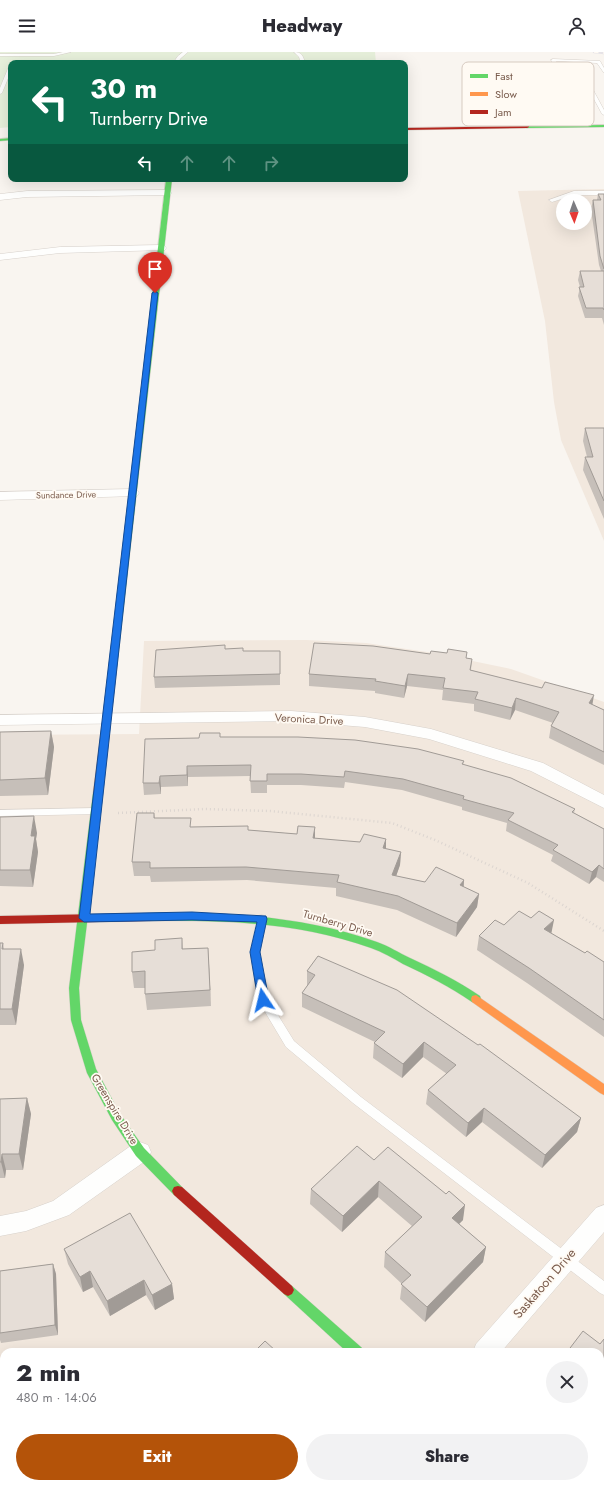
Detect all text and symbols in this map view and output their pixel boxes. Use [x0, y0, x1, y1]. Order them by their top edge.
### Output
text: Headway [262, 13, 342, 39]
icon: menu [16, 15, 38, 37]
icon: person [566, 15, 588, 37]
legend [462, 62, 594, 126]
text: 30 m [90, 68, 157, 109]
text: Fast [495, 68, 513, 84]
icon: left [24, 76, 76, 128]
text: Slow [495, 86, 517, 102]
text: Jam [493, 104, 512, 120]
text: Turnberry Drive [90, 106, 208, 132]
icon: left [134, 152, 156, 174]
icon: ahead [176, 152, 198, 174]
icon: ahead [218, 152, 240, 174]
icon: right [260, 152, 282, 174]
north arrow [556, 194, 592, 230]
map controls [556, 194, 592, 230]
pin [138, 252, 172, 293]
icon: arrive [144, 258, 166, 280]
street label: Sundance Drive [36, 487, 97, 502]
street label: Veronica Drive [274, 709, 344, 729]
street label: Turnberry Drive [301, 905, 375, 941]
position arrow [242, 979, 284, 1021]
street label: Greenspire Drive [88, 1071, 143, 1148]
street label: Saskatoon Drive [508, 1244, 580, 1323]
text: 2 min [16, 1355, 80, 1390]
button: close [546, 1361, 588, 1403]
text: 480 m · 14:06 [16, 1388, 97, 1407]
button: Exit [16, 1434, 298, 1480]
button: Share [306, 1434, 588, 1480]

